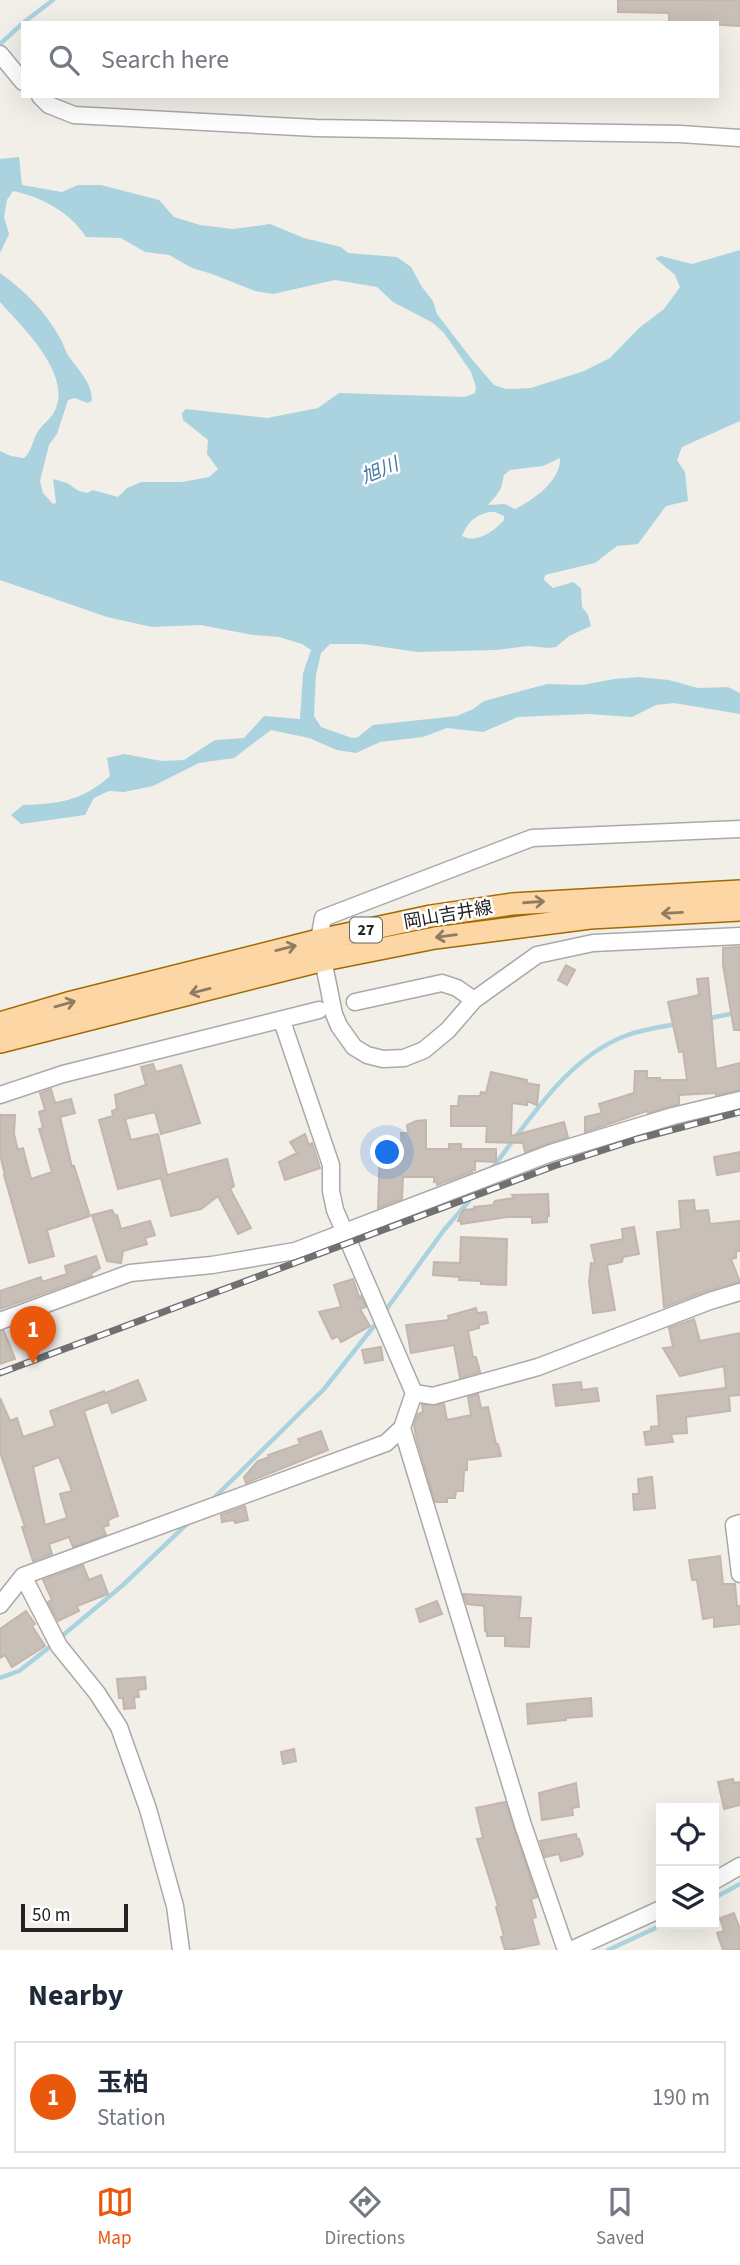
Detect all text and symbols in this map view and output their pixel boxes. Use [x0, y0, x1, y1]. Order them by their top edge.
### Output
search box [21, 21, 719, 98]
icon: search [45, 41, 83, 79]
text: Search here [101, 41, 229, 78]
water label: 旭川 [357, 451, 405, 491]
street label: 岡山吉井線 [402, 895, 494, 935]
one-way arrow [522, 896, 545, 909]
one-way arrow [661, 907, 684, 920]
road number: 27 [350, 918, 382, 942]
one-way arrow [435, 930, 458, 943]
one-way arrow [274, 941, 297, 955]
one-way arrow [189, 984, 212, 998]
one-way arrow [54, 996, 76, 1009]
your location [370, 1135, 404, 1169]
pin: 1 [10, 1306, 56, 1364]
map controls [656, 1803, 719, 1929]
button: locate [656, 1803, 719, 1866]
button: layers [656, 1866, 719, 1929]
scale bar [21, 1901, 128, 1933]
text: 50 m [32, 1902, 70, 1929]
text: Nearby [28, 1974, 123, 2017]
text: 玉柏 [97, 2064, 149, 2101]
text: 1 [47, 2081, 59, 2114]
text: 190 m [652, 2081, 710, 2114]
text: Station [97, 2101, 166, 2134]
tab: Map [96, 2183, 134, 2252]
tab: Directions [325, 2183, 405, 2252]
tab: Saved [596, 2183, 644, 2252]

